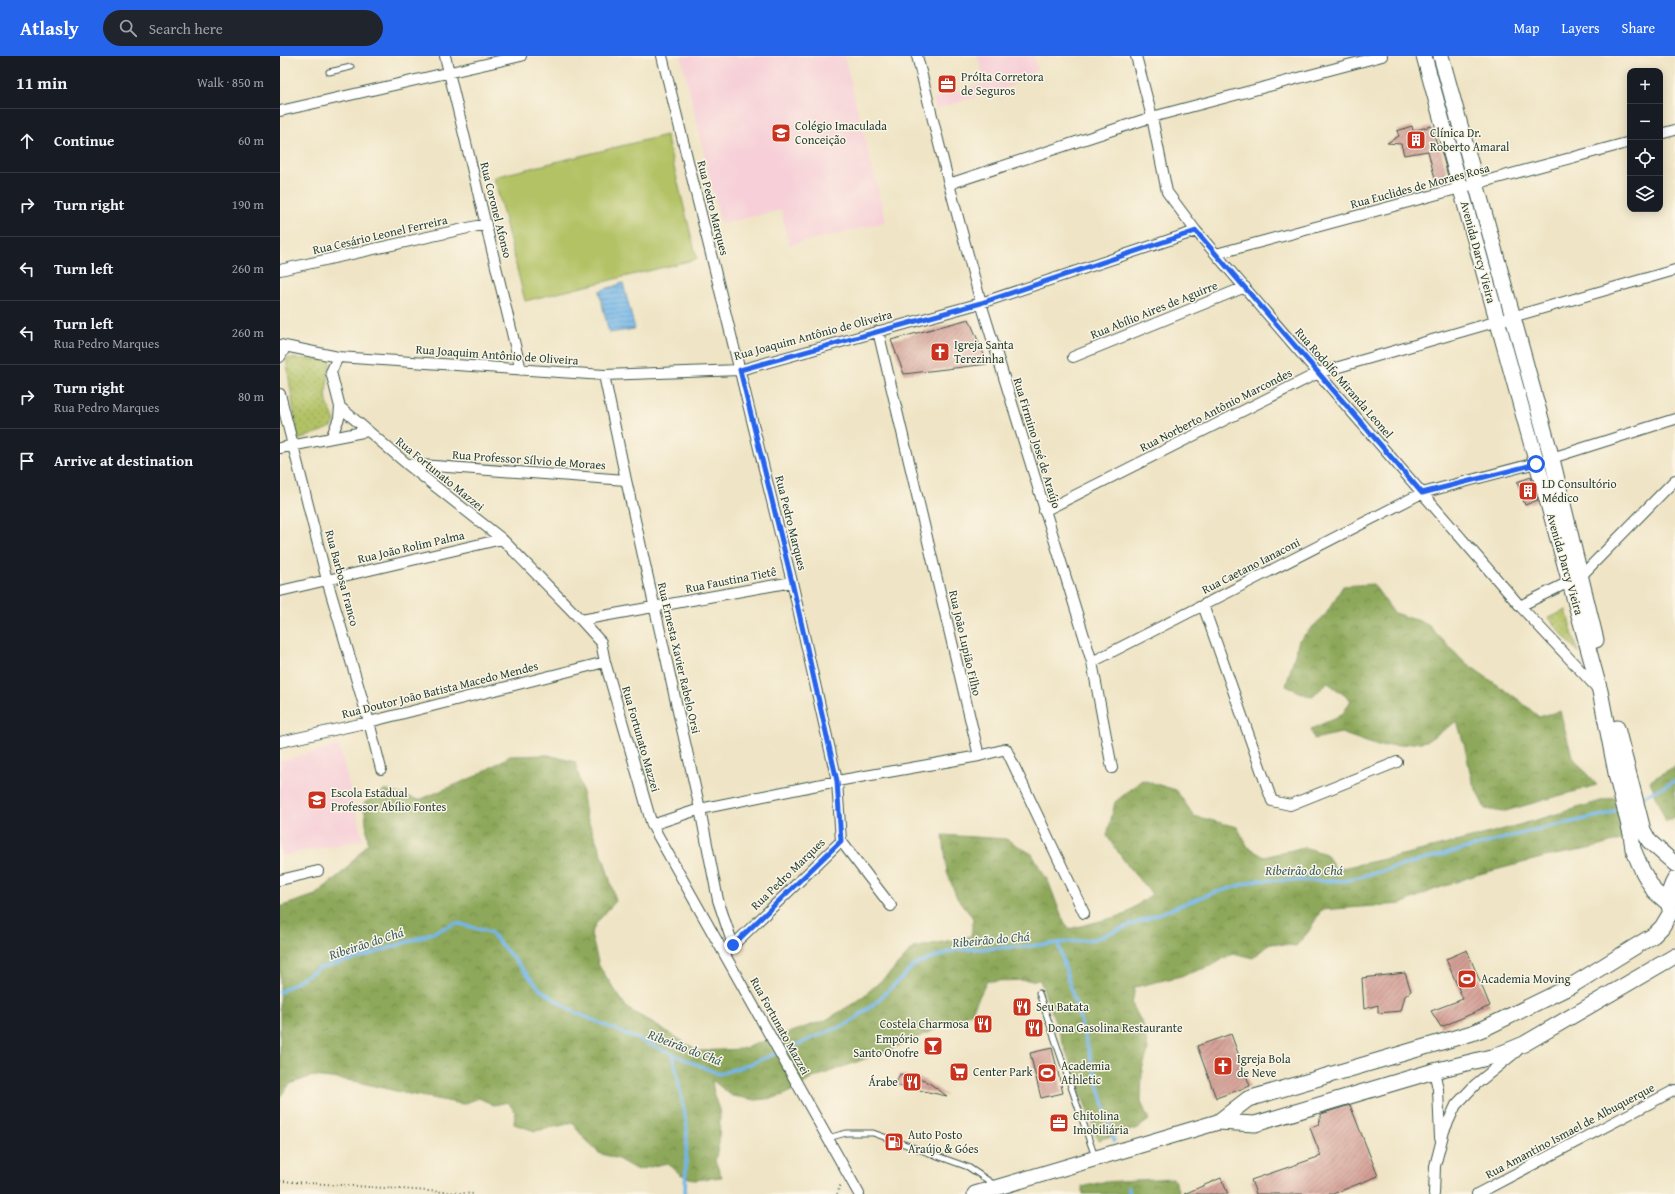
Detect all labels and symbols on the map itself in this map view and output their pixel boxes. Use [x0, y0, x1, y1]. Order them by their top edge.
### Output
place label: PróIta Corretora de Seguros [961, 68, 1044, 99]
office icon: PróIta Corretora de Seguros [936, 73, 958, 95]
place label: Colégio Imaculada Conceição [795, 117, 887, 148]
school or university icon: Colégio Imaculada Conceição [770, 122, 792, 144]
place label: Clínica Dr. Roberto Amaral [1430, 124, 1510, 155]
building icon: Clínica Dr. Roberto Amaral [1405, 129, 1427, 151]
street label: Rua Pedro Marques [693, 159, 734, 257]
street label: Rua Euclides de Moraes Rosa [1348, 159, 1492, 212]
street label: Rua Coronel Afonso [476, 160, 517, 260]
street label: Avenida Darcy Vieira [1457, 199, 1500, 305]
street label: Rua Cesário Leonel Ferreira [311, 211, 449, 258]
street label: Rua Abílio Aires de Aguirre [1088, 276, 1220, 343]
street label: Rua Joaquim Antônio de Oliveira [732, 305, 894, 364]
street label: Rua Rodolfo Miranda Leonel [1291, 324, 1398, 442]
place label: Igreja Santa Terezinha [954, 336, 1014, 367]
street label: Rua Joaquim Antônio de Oliveira [415, 340, 579, 369]
church icon: Igreja Santa Terezinha [929, 341, 951, 363]
street label: Rua Norberto Antônio Marcondes [1137, 364, 1295, 455]
street label: Rua Firmino José de Araújo [1009, 375, 1065, 510]
street label: Rua Fortunato Mazzei [392, 433, 489, 515]
street label: Rua Professor Sílvio de Moraes [452, 446, 607, 473]
route start [1527, 455, 1545, 473]
street label: Rua Pedro Marques [771, 474, 812, 572]
place label: LD Consultório Médico [1542, 475, 1617, 506]
building icon: LD Consultório Médico [1517, 480, 1539, 502]
street label: Avenida Darcy Vieira [1543, 511, 1588, 617]
street label: Rua João Rolim Palma [356, 526, 466, 567]
street label: Rua Barbosa Franco [321, 528, 364, 628]
street label: Rua Caetano Ianaconi [1199, 533, 1303, 598]
street label: Rua Faustina Tietê [684, 562, 778, 597]
street label: Rua Ernesta Xavier Rabelo Orsi [654, 581, 705, 736]
street label: Rua João Lupião Filho [945, 588, 986, 697]
street label: Rua Doutor João Batista Macedo Mendes [340, 657, 540, 722]
street label: Rua Fortunato Mazzei [618, 684, 665, 794]
place label: Escola Estadual Professor Abílio Fontes [331, 784, 447, 815]
school or university icon: Escola Estadual Professor Abílio Fontes [306, 789, 328, 811]
street label: Rua Pedro Marques [747, 834, 829, 914]
water label: Ribeirão do Chá [1264, 861, 1343, 880]
water label: Ribeirão do Chá [325, 922, 406, 965]
water label: Ribeirão do Chá [951, 927, 1030, 952]
route end [724, 936, 742, 954]
sports icon: Academia Moving [1456, 968, 1478, 990]
place label: Academia Moving [1481, 970, 1571, 987]
street label: Rua Fortunato Mazzei [747, 974, 815, 1078]
restaurant icon: Seu Batata [1011, 996, 1033, 1018]
place label: Seu Batata [1036, 998, 1089, 1015]
restaurant icon: Costela Charmosa [972, 1013, 994, 1035]
place label: Costela Charmosa [880, 1015, 969, 1032]
restaurant icon: Dona Gasolina Restaurante [1023, 1017, 1045, 1039]
place label: Dona Gasolina Restaurante [1048, 1019, 1183, 1036]
water label: Ribeirão do Chá [644, 1024, 724, 1070]
place label: Empório Santo Onofre [853, 1030, 919, 1061]
bar icon: Empório Santo Onofre [922, 1035, 944, 1057]
place label: Igreja Bola de Neve [1237, 1050, 1291, 1081]
church icon: Igreja Bola de Neve [1212, 1055, 1234, 1077]
place label: Academia Athletic [1061, 1057, 1110, 1088]
supermarket icon: Center Park [948, 1061, 970, 1083]
sports icon: Academia Athletic [1036, 1062, 1058, 1084]
place label: Center Park [973, 1063, 1033, 1080]
restaurant icon: Árabe [901, 1071, 923, 1093]
place label: Árabe [868, 1073, 898, 1090]
street label: Rua Amantino Ismael de Albuquerque [1482, 1078, 1658, 1183]
place label: Chitolina Imobiliária [1073, 1107, 1129, 1138]
office icon: Chitolina Imobiliária [1048, 1112, 1070, 1134]
place label: Auto Posto Araújo & Góes [908, 1126, 979, 1157]
fuel station icon: Auto Posto Araújo & Góes [883, 1131, 905, 1153]

